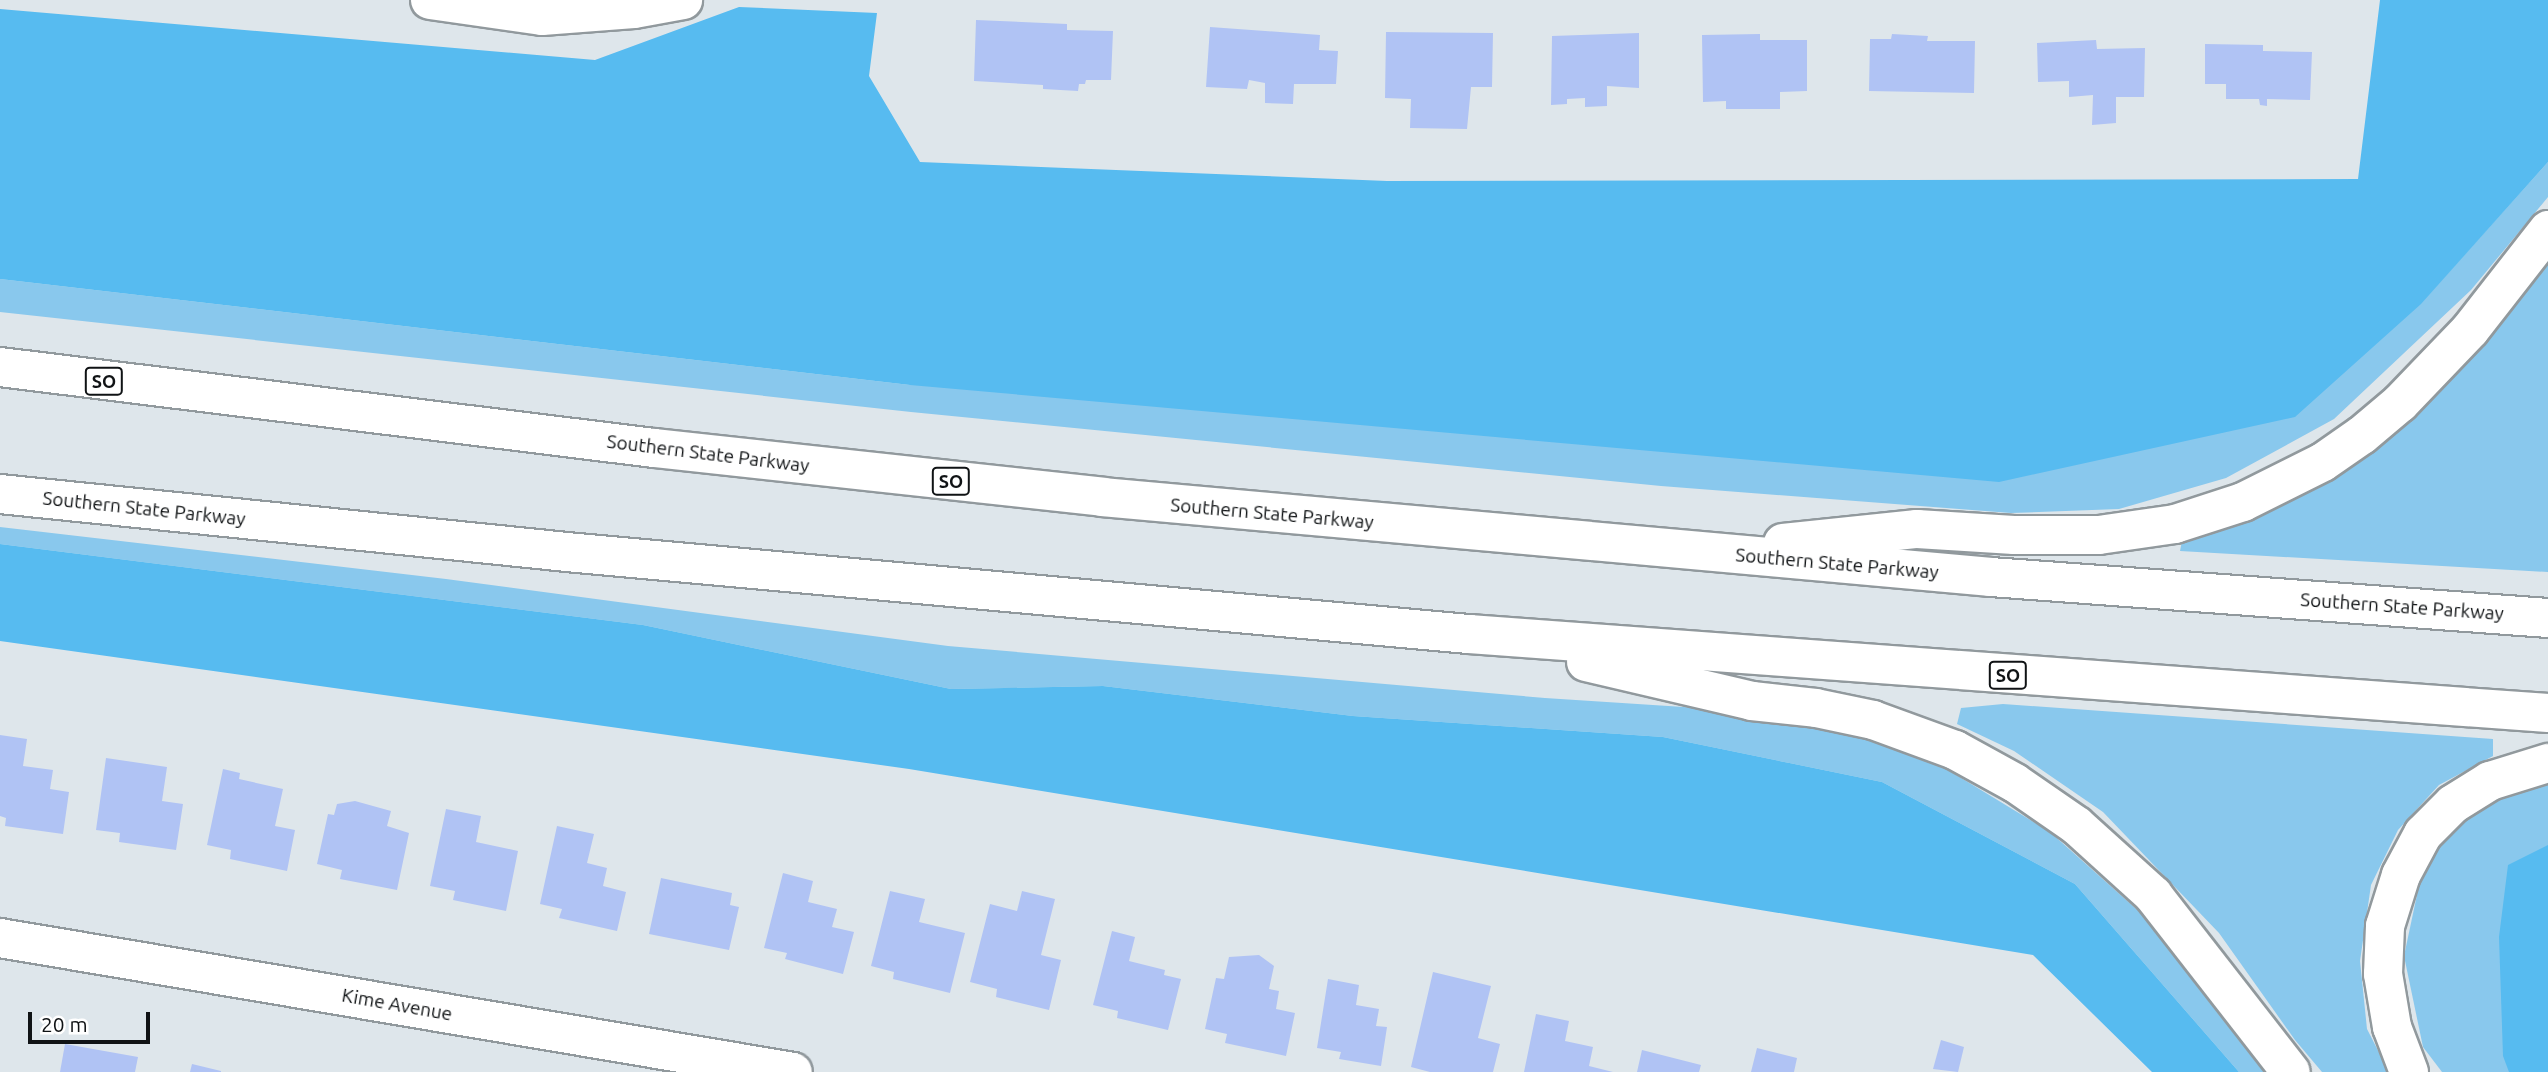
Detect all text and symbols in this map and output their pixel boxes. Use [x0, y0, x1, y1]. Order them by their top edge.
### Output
road number: SO [85, 366, 123, 396]
street label: Southern State Parkway [605, 430, 811, 478]
road number: SO [932, 466, 970, 495]
street label: Southern State Parkway [41, 487, 247, 531]
street label: Southern State Parkway [1169, 494, 1375, 534]
street label: Southern State Parkway [1734, 544, 1940, 584]
street label: Southern State Parkway [2299, 589, 2505, 625]
road number: SO [1989, 660, 2027, 690]
street label: Kime Avenue [340, 984, 454, 1026]
scale bar [32, 998, 154, 1042]
text: 20 m [41, 1012, 88, 1036]

